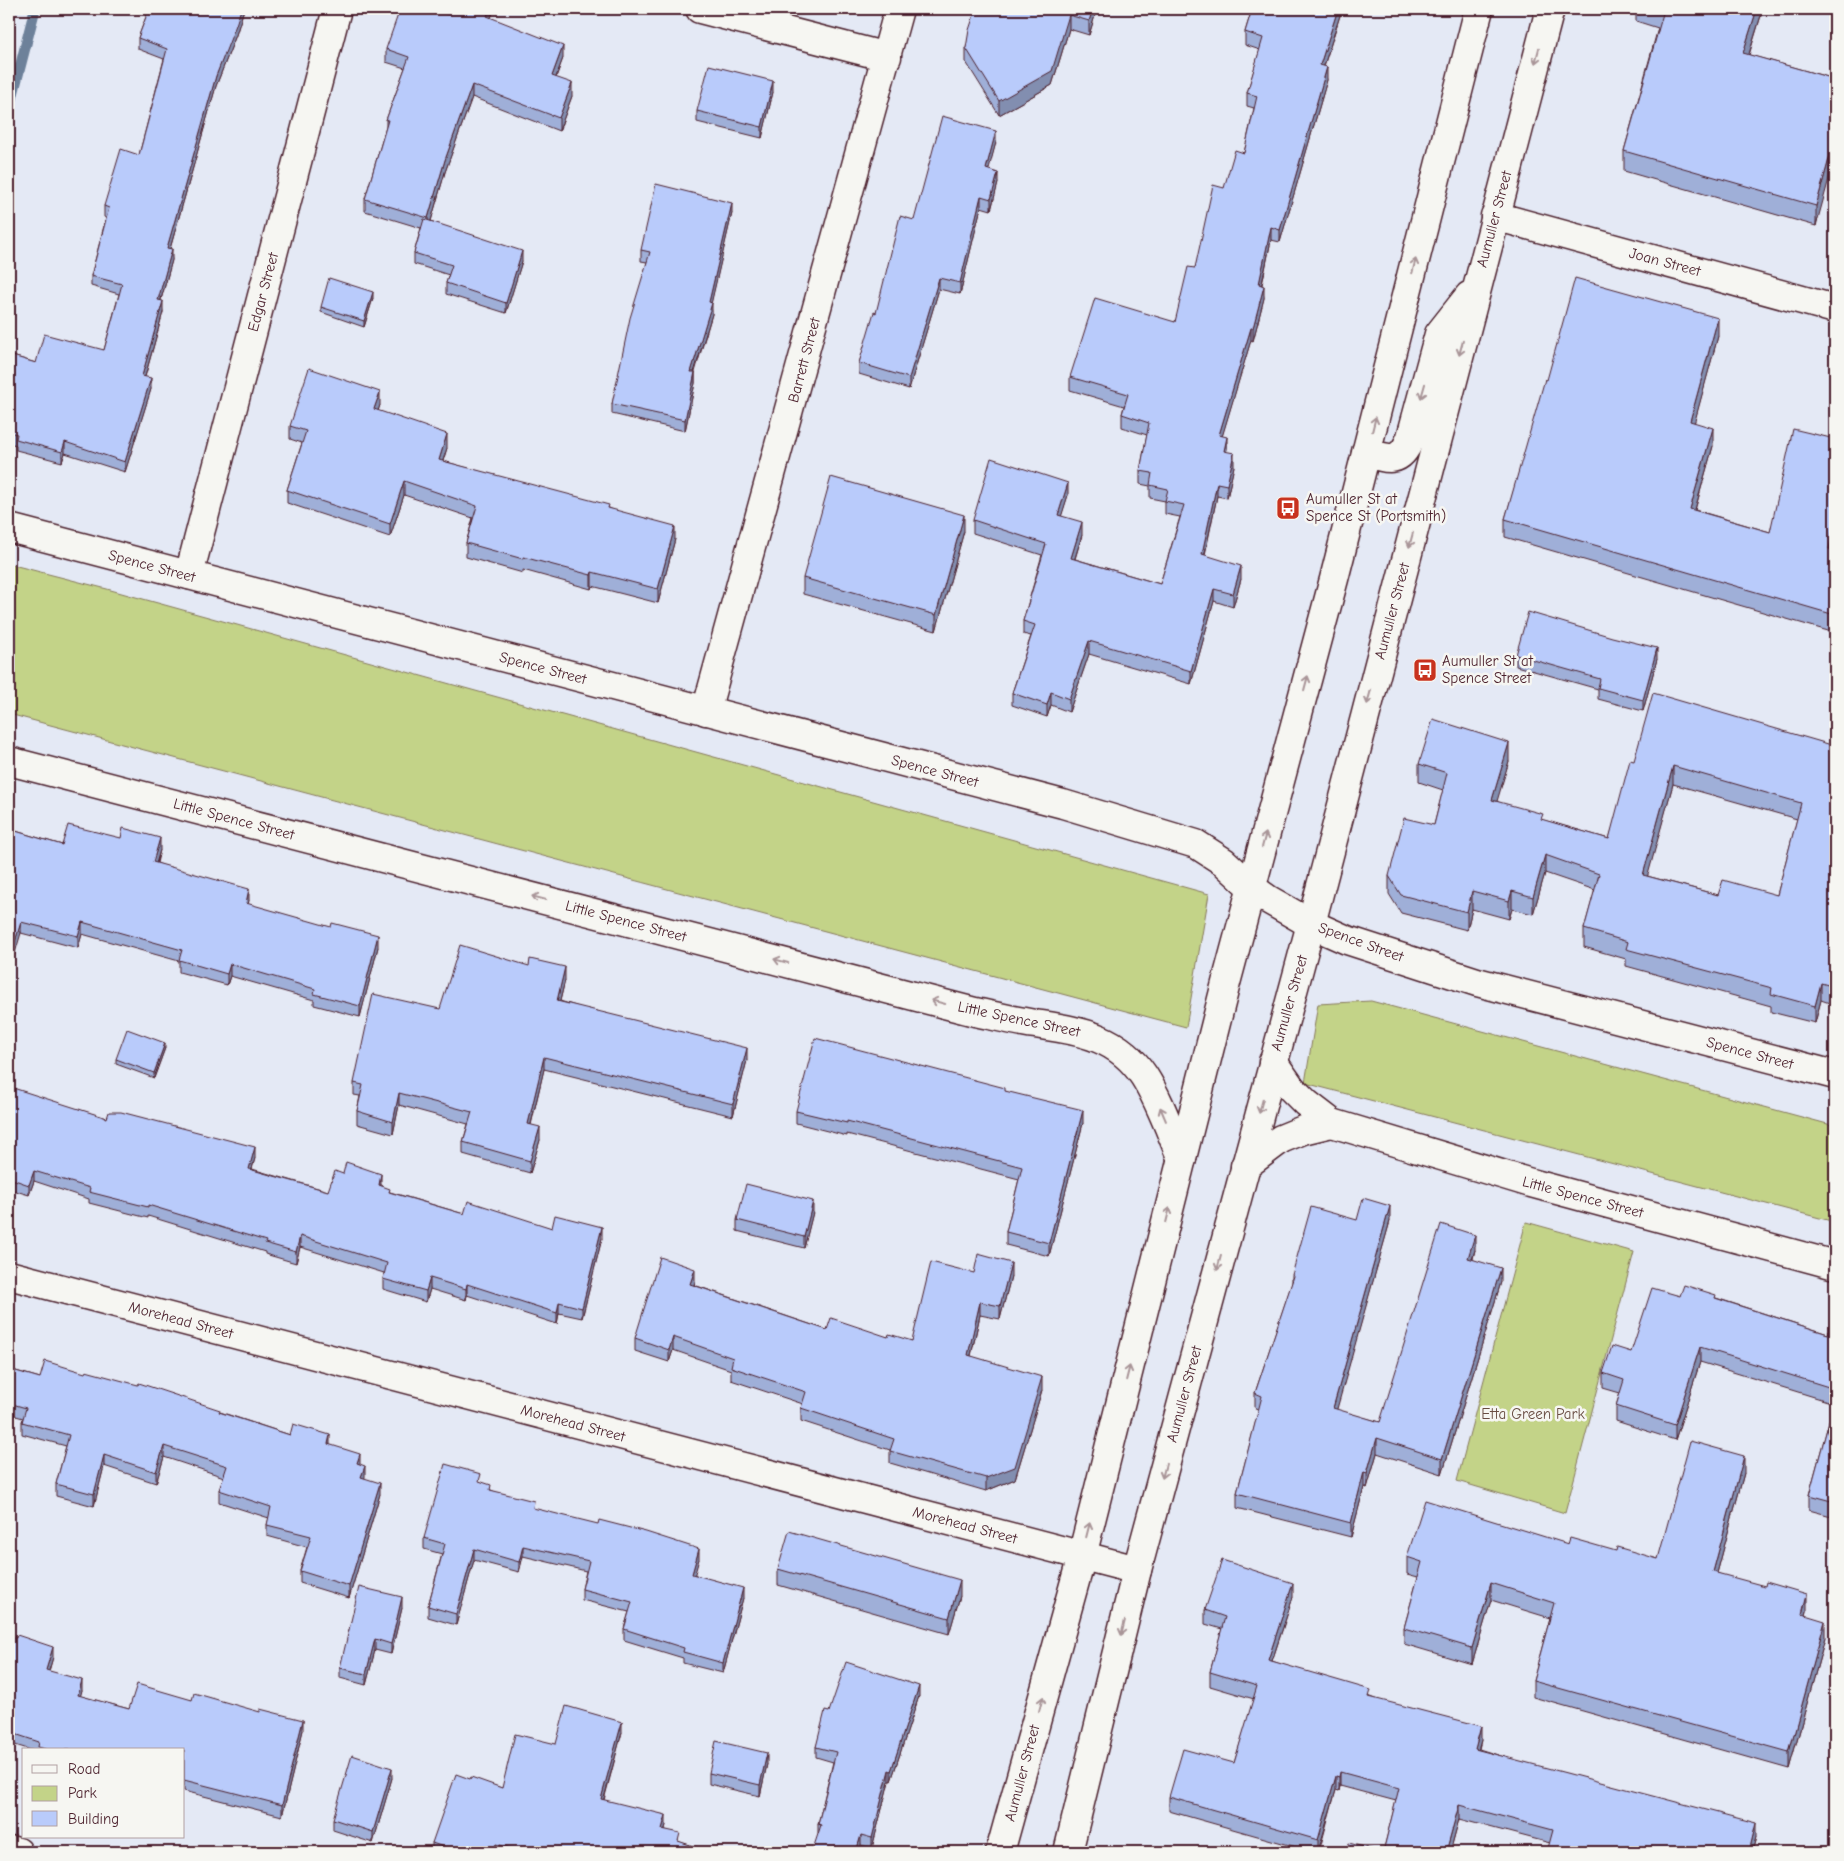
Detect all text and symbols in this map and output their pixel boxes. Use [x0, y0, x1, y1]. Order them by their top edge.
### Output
one-way arrow [1532, 47, 1542, 63]
street label: Aumuller Street [1472, 168, 1516, 269]
street label: Joan Street [1627, 244, 1703, 280]
street label: Edgar Street [244, 250, 282, 334]
one-way arrow [1410, 259, 1419, 275]
street label: Barrett Street [784, 315, 824, 405]
one-way arrow [1455, 340, 1465, 356]
one-way arrow [1418, 382, 1428, 398]
one-way arrow [1369, 416, 1379, 432]
place label: Aumuller St at Spence St (Portsmith) [1306, 490, 1446, 525]
bus stop icon: Aumuller St at Spence St (Portsmith) [1275, 495, 1301, 521]
one-way arrow [1405, 531, 1415, 547]
street label: Spence Street [107, 546, 198, 586]
street label: Aumuller Street [1370, 560, 1414, 661]
street label: Spence Street [498, 648, 589, 688]
place label: Aumuller St at Spence Street [1442, 652, 1534, 687]
bus stop icon: Aumuller St at Spence Street [1412, 657, 1438, 683]
one-way arrow [1302, 675, 1312, 691]
one-way arrow [1364, 688, 1374, 704]
street label: Spence Street [890, 751, 981, 791]
street label: Little Spence Street [171, 794, 297, 844]
one-way arrow [1260, 832, 1270, 848]
one-way arrow [531, 893, 547, 902]
street label: Little Spence Street [563, 896, 689, 946]
street label: Spence Street [1316, 918, 1407, 966]
street label: Aumuller Street [1267, 952, 1311, 1053]
one-way arrow [773, 956, 789, 965]
one-way arrow [931, 997, 947, 1006]
street label: Little Spence Street [956, 997, 1083, 1041]
street label: Spence Street [1705, 1033, 1796, 1073]
one-way arrow [1256, 1098, 1265, 1114]
one-way arrow [1158, 1107, 1168, 1122]
street label: Little Spence Street [1520, 1172, 1646, 1222]
one-way arrow [1164, 1208, 1173, 1224]
one-way arrow [1214, 1255, 1223, 1271]
street label: Morehead Street [127, 1297, 236, 1343]
street label: Aumuller Street [1162, 1343, 1206, 1444]
one-way arrow [1124, 1365, 1133, 1381]
street label: Morehead Street [519, 1400, 628, 1446]
park label: Etta Green Park [1481, 1405, 1585, 1423]
one-way arrow [1158, 1462, 1168, 1478]
street label: Morehead Street [911, 1502, 1020, 1548]
one-way arrow [1084, 1523, 1093, 1539]
one-way arrow [1118, 1619, 1127, 1635]
one-way arrow [1036, 1697, 1046, 1713]
street label: Aumuller Street [1000, 1722, 1044, 1823]
legend [22, 1748, 185, 1838]
text: Road [68, 1760, 100, 1778]
text: Park [68, 1784, 97, 1802]
text: Building [68, 1810, 119, 1828]

